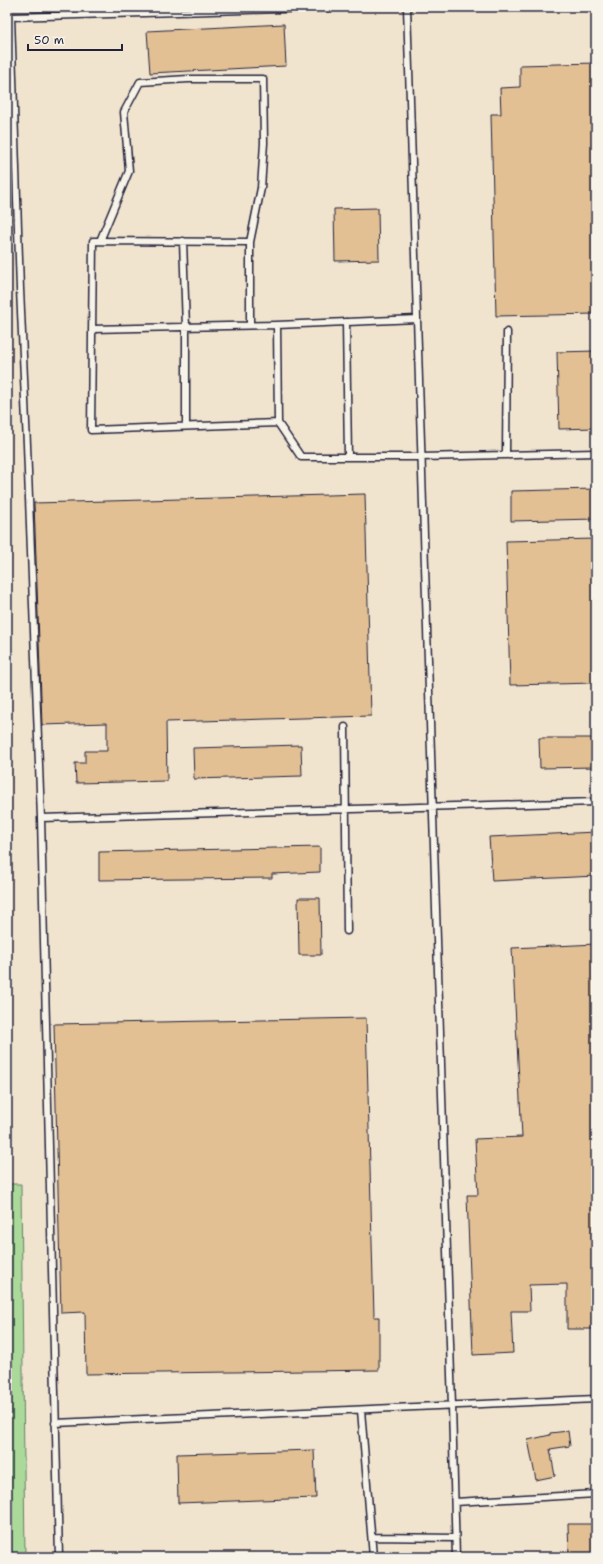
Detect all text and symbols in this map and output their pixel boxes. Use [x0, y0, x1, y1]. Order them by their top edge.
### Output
scale bar [28, 26, 122, 52]
text: 50 m [34, 32, 64, 48]

